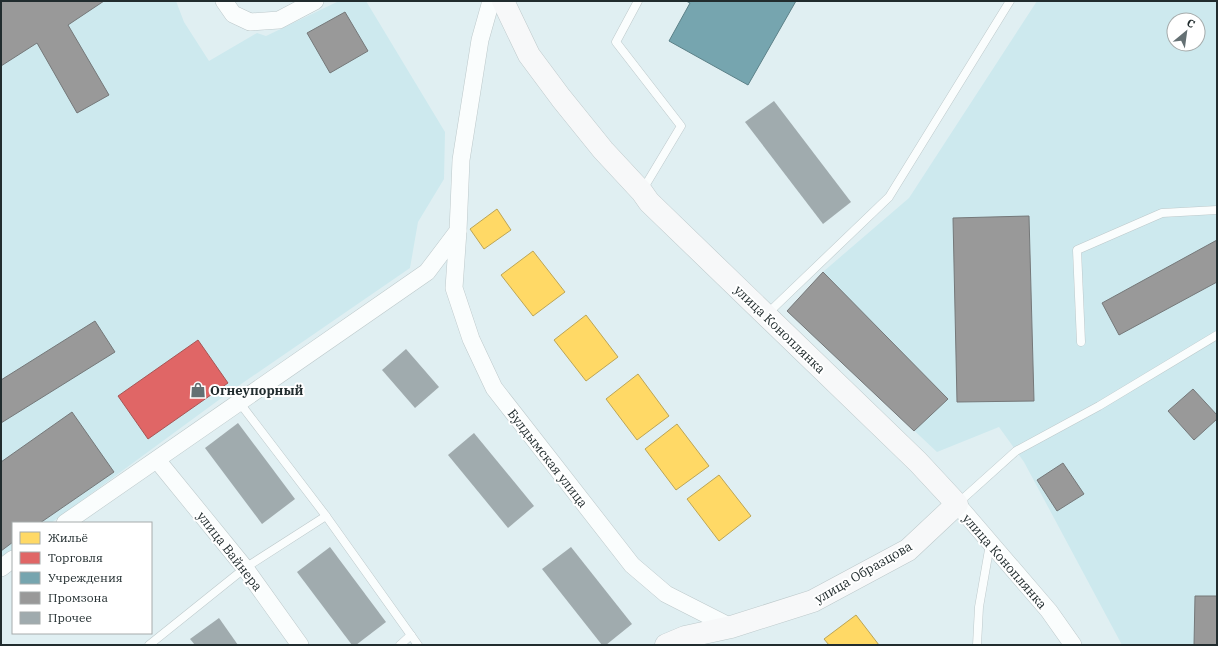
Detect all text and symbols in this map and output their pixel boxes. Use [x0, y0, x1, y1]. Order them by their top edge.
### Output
north arrow [1166, 12, 1206, 52]
text: С [1184, 15, 1197, 31]
street label: улица Коноплянка [730, 281, 829, 377]
shop icon: Огнеупорный [189, 381, 207, 399]
place label: Огнеупорный [210, 382, 304, 399]
street label: Булдымская улица [504, 406, 591, 511]
street label: улица Вайнера [193, 508, 266, 595]
street label: улица Коноплянка [959, 510, 1051, 612]
legend [12, 522, 152, 634]
text: Жильё [48, 530, 88, 545]
street label: улица Образцова [811, 538, 915, 607]
text: Торговля [48, 550, 103, 565]
text: Учреждения [48, 570, 123, 585]
text: Промзона [48, 590, 108, 605]
text: Прочее [48, 610, 92, 625]

